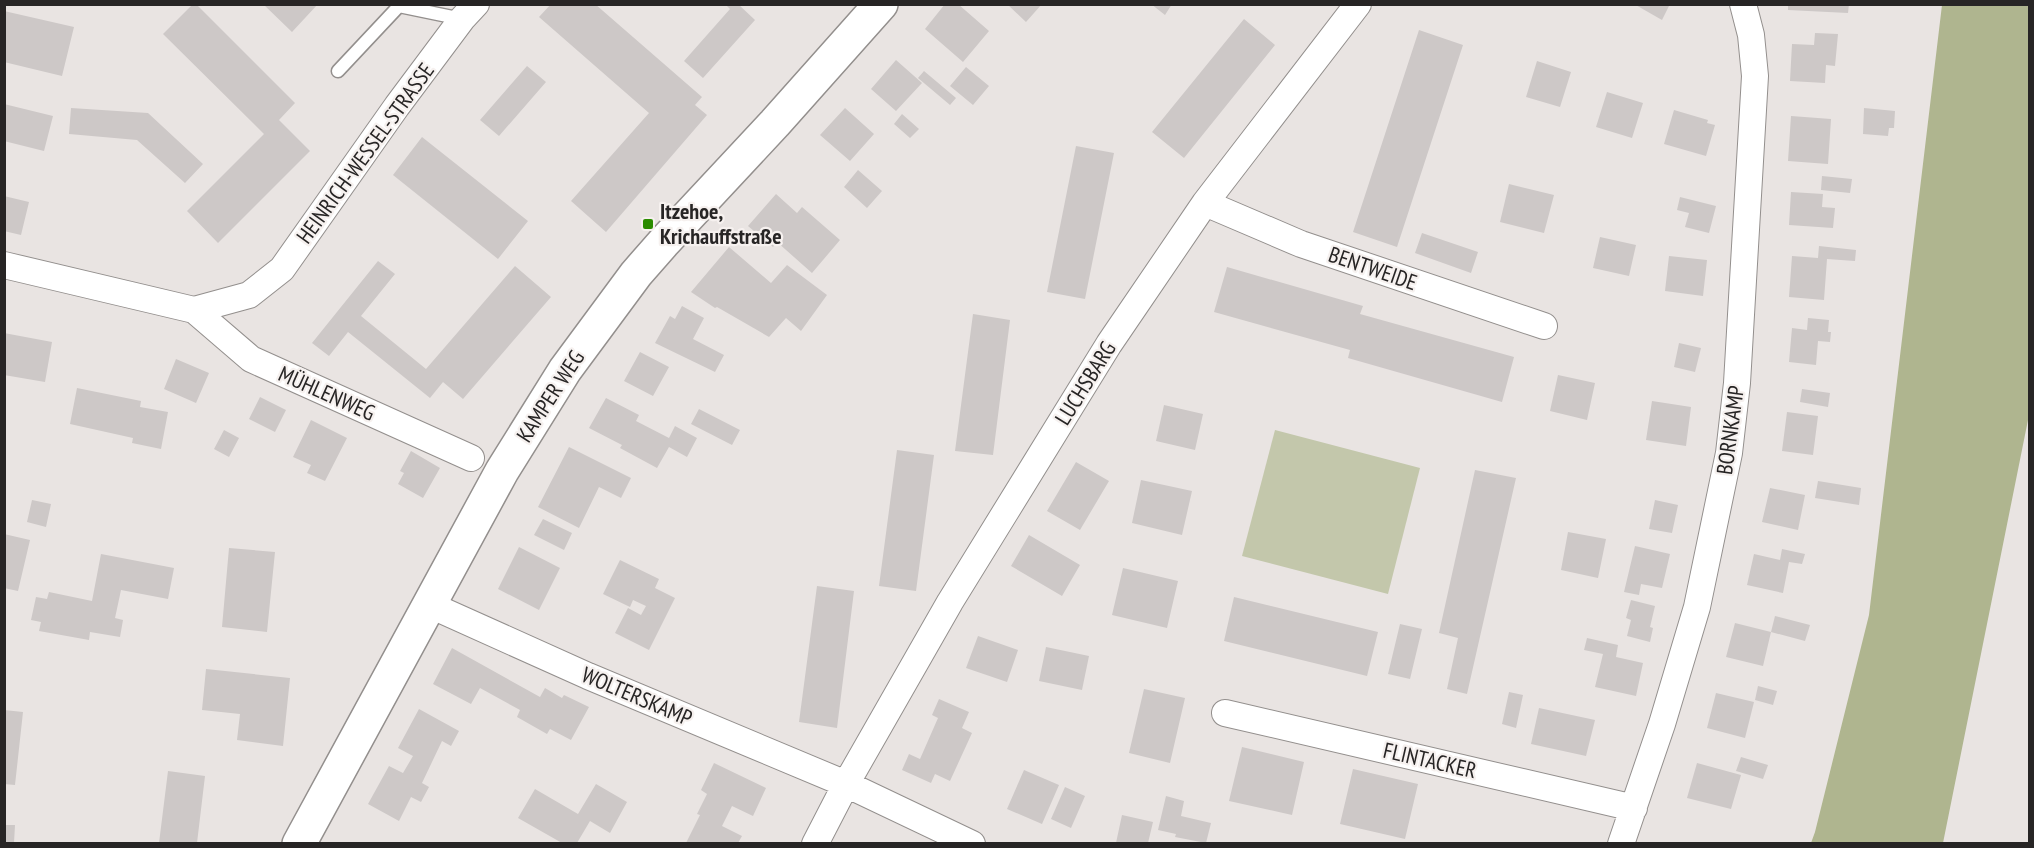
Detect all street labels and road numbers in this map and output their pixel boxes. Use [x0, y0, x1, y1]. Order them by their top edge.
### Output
street label: HEINRICH-WESSEL-STRASSE [290, 57, 440, 249]
street label: BENTWEIDE [1325, 240, 1421, 296]
street label: LUCHSBARG [1048, 336, 1122, 430]
street label: KAMPER WEG [510, 345, 590, 447]
street label: MÜHLENWEG [274, 359, 380, 427]
street label: BORNKAMP [1710, 384, 1750, 476]
street label: WOLTERSKAMP [578, 660, 697, 732]
street label: FLINTACKER [1381, 736, 1479, 784]

